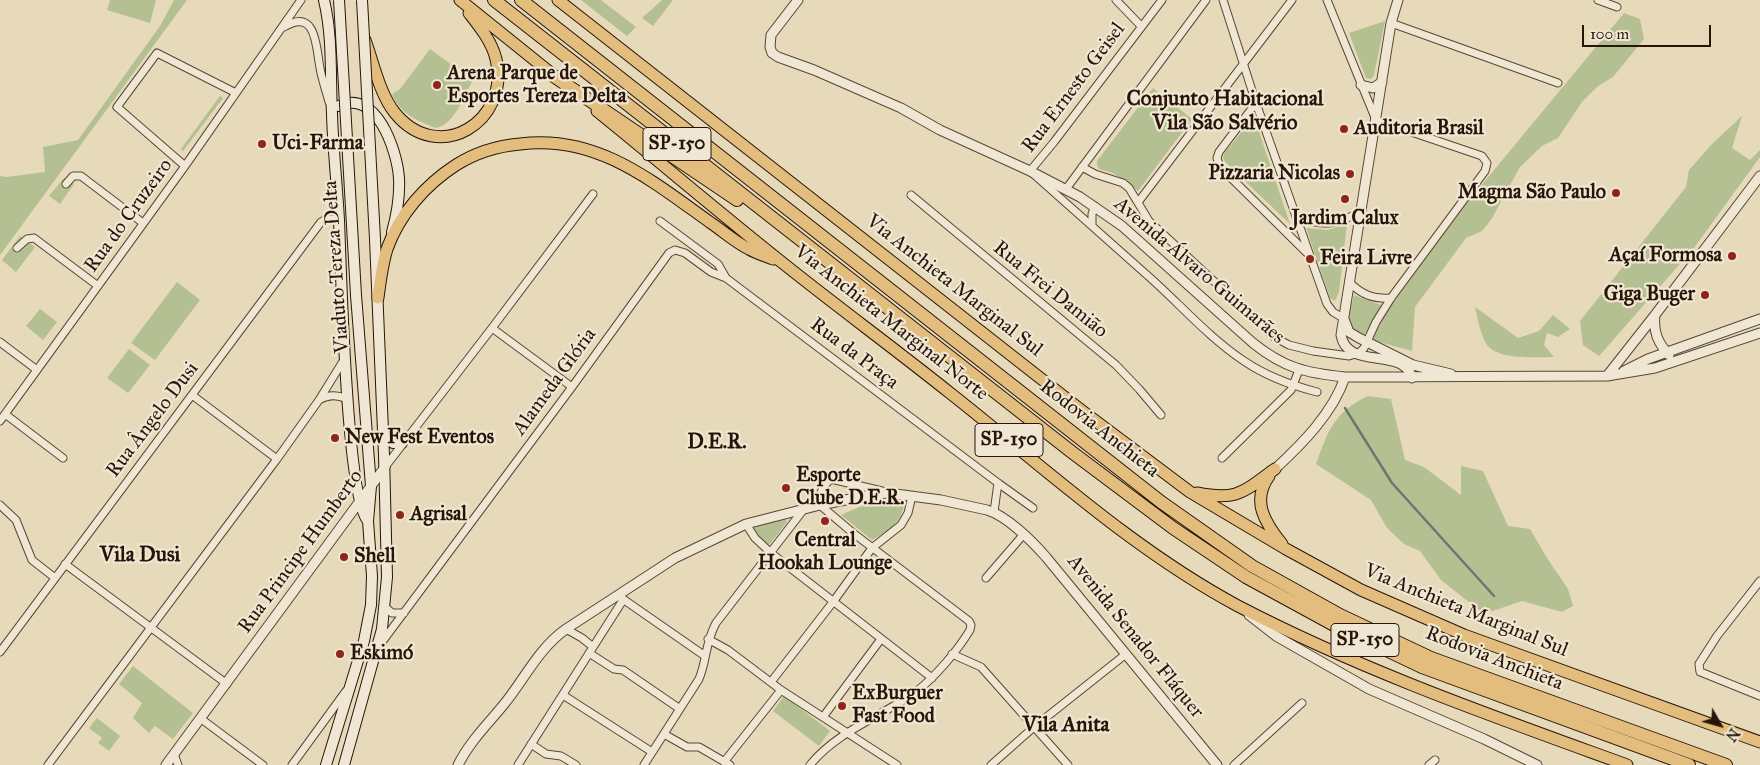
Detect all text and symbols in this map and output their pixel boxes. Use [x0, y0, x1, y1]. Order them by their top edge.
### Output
scale bar [1585, 15, 1714, 47]
street label: Rua Ernesto Geisel [1017, 18, 1131, 158]
text: 100 m [1590, 25, 1629, 43]
place label: Arena Parque de Esportes Tereza Delta [447, 62, 626, 109]
marker: Arena Parque de Esportes Tereza Delta [431, 79, 443, 91]
district label: Conjunto Habitacional Vila São Salvério [1126, 87, 1324, 137]
place label: Auditoria Brasil [1354, 117, 1484, 141]
marker: Auditoria Brasil [1338, 123, 1350, 135]
road number: SP-150 [643, 128, 711, 160]
place label: Uci-Farma [272, 132, 363, 156]
marker: Uci-Farma [256, 138, 268, 150]
street label: Rua do Cruzeiro [80, 155, 178, 277]
place label: Pizzaria Nicolas [1208, 162, 1340, 186]
marker: Pizzaria Nicolas [1344, 168, 1356, 180]
street label: Viaduto Tereza Delta [319, 180, 355, 354]
place label: Magma São Paulo [1458, 181, 1606, 205]
marker: Magma São Paulo [1610, 187, 1622, 199]
street label: Avenida Álvaro Guimarães [1109, 193, 1289, 349]
marker: Jardim Calux [1339, 193, 1351, 205]
place label: Jardim Calux [1291, 207, 1399, 231]
street label: Via Anchieta Marginal Sul [861, 210, 1047, 362]
street label: Rua Frei Damião [988, 236, 1112, 344]
street label: Via Anchieta Marginal Norte [789, 240, 993, 406]
place label: Açaí Formosa [1609, 244, 1722, 268]
place label: Feira Livre [1320, 247, 1412, 271]
marker: Açaí Formosa [1726, 250, 1738, 262]
marker: Feira Livre [1304, 253, 1316, 265]
place label: Giga Buger [1604, 283, 1695, 307]
marker: Giga Buger [1699, 289, 1711, 301]
street label: Rua da Praça [805, 313, 903, 395]
street label: Alameda Glória [508, 324, 602, 440]
street label: Rua Ângelo Dusi [102, 358, 204, 482]
street label: Rodovia Anchieta [1034, 375, 1164, 483]
road number: SP-150 [975, 424, 1043, 456]
place label: New Fest Eventos [345, 426, 494, 450]
district label: D.E.R. [687, 430, 747, 456]
marker: New Fest Eventos [329, 432, 341, 444]
place label: Esporte Clube D.E.R. [796, 464, 905, 511]
street label: Rua Principe Humberto [234, 466, 368, 638]
marker: Esporte Clube D.E.R. [780, 482, 792, 494]
place label: Agrisal [410, 503, 467, 527]
marker: Agrisal [394, 509, 406, 521]
marker: Central Hookah Lounge [819, 515, 831, 527]
place label: Central Hookah Lounge [758, 529, 892, 576]
district label: Vila Dusi [100, 543, 180, 569]
place label: Shell [354, 545, 396, 569]
street label: Avenida Senador Fláquer [1062, 550, 1208, 724]
marker: Shell [338, 551, 350, 563]
street label: Via Anchieta Marginal Sul [1361, 559, 1571, 663]
street label: Rodovia Anchieta [1422, 622, 1566, 696]
road number: SP-150 [1331, 624, 1399, 656]
place label: Eskimó [350, 642, 413, 666]
marker: Eskimó [334, 648, 346, 660]
place label: ExBurguer Fast Food [852, 682, 943, 729]
marker: ExBurguer Fast Food [836, 700, 848, 712]
north arrow [1695, 700, 1745, 750]
district label: Vila Anita [1023, 713, 1109, 739]
text: N [1722, 725, 1743, 744]

